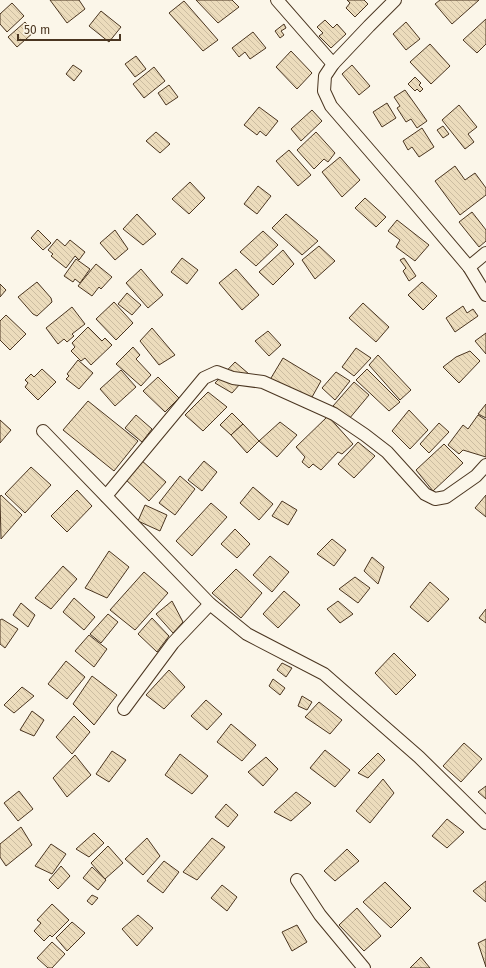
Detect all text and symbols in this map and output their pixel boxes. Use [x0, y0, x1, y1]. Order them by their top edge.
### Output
scale bar [18, 16, 120, 42]
text: 50 m [24, 23, 50, 37]

